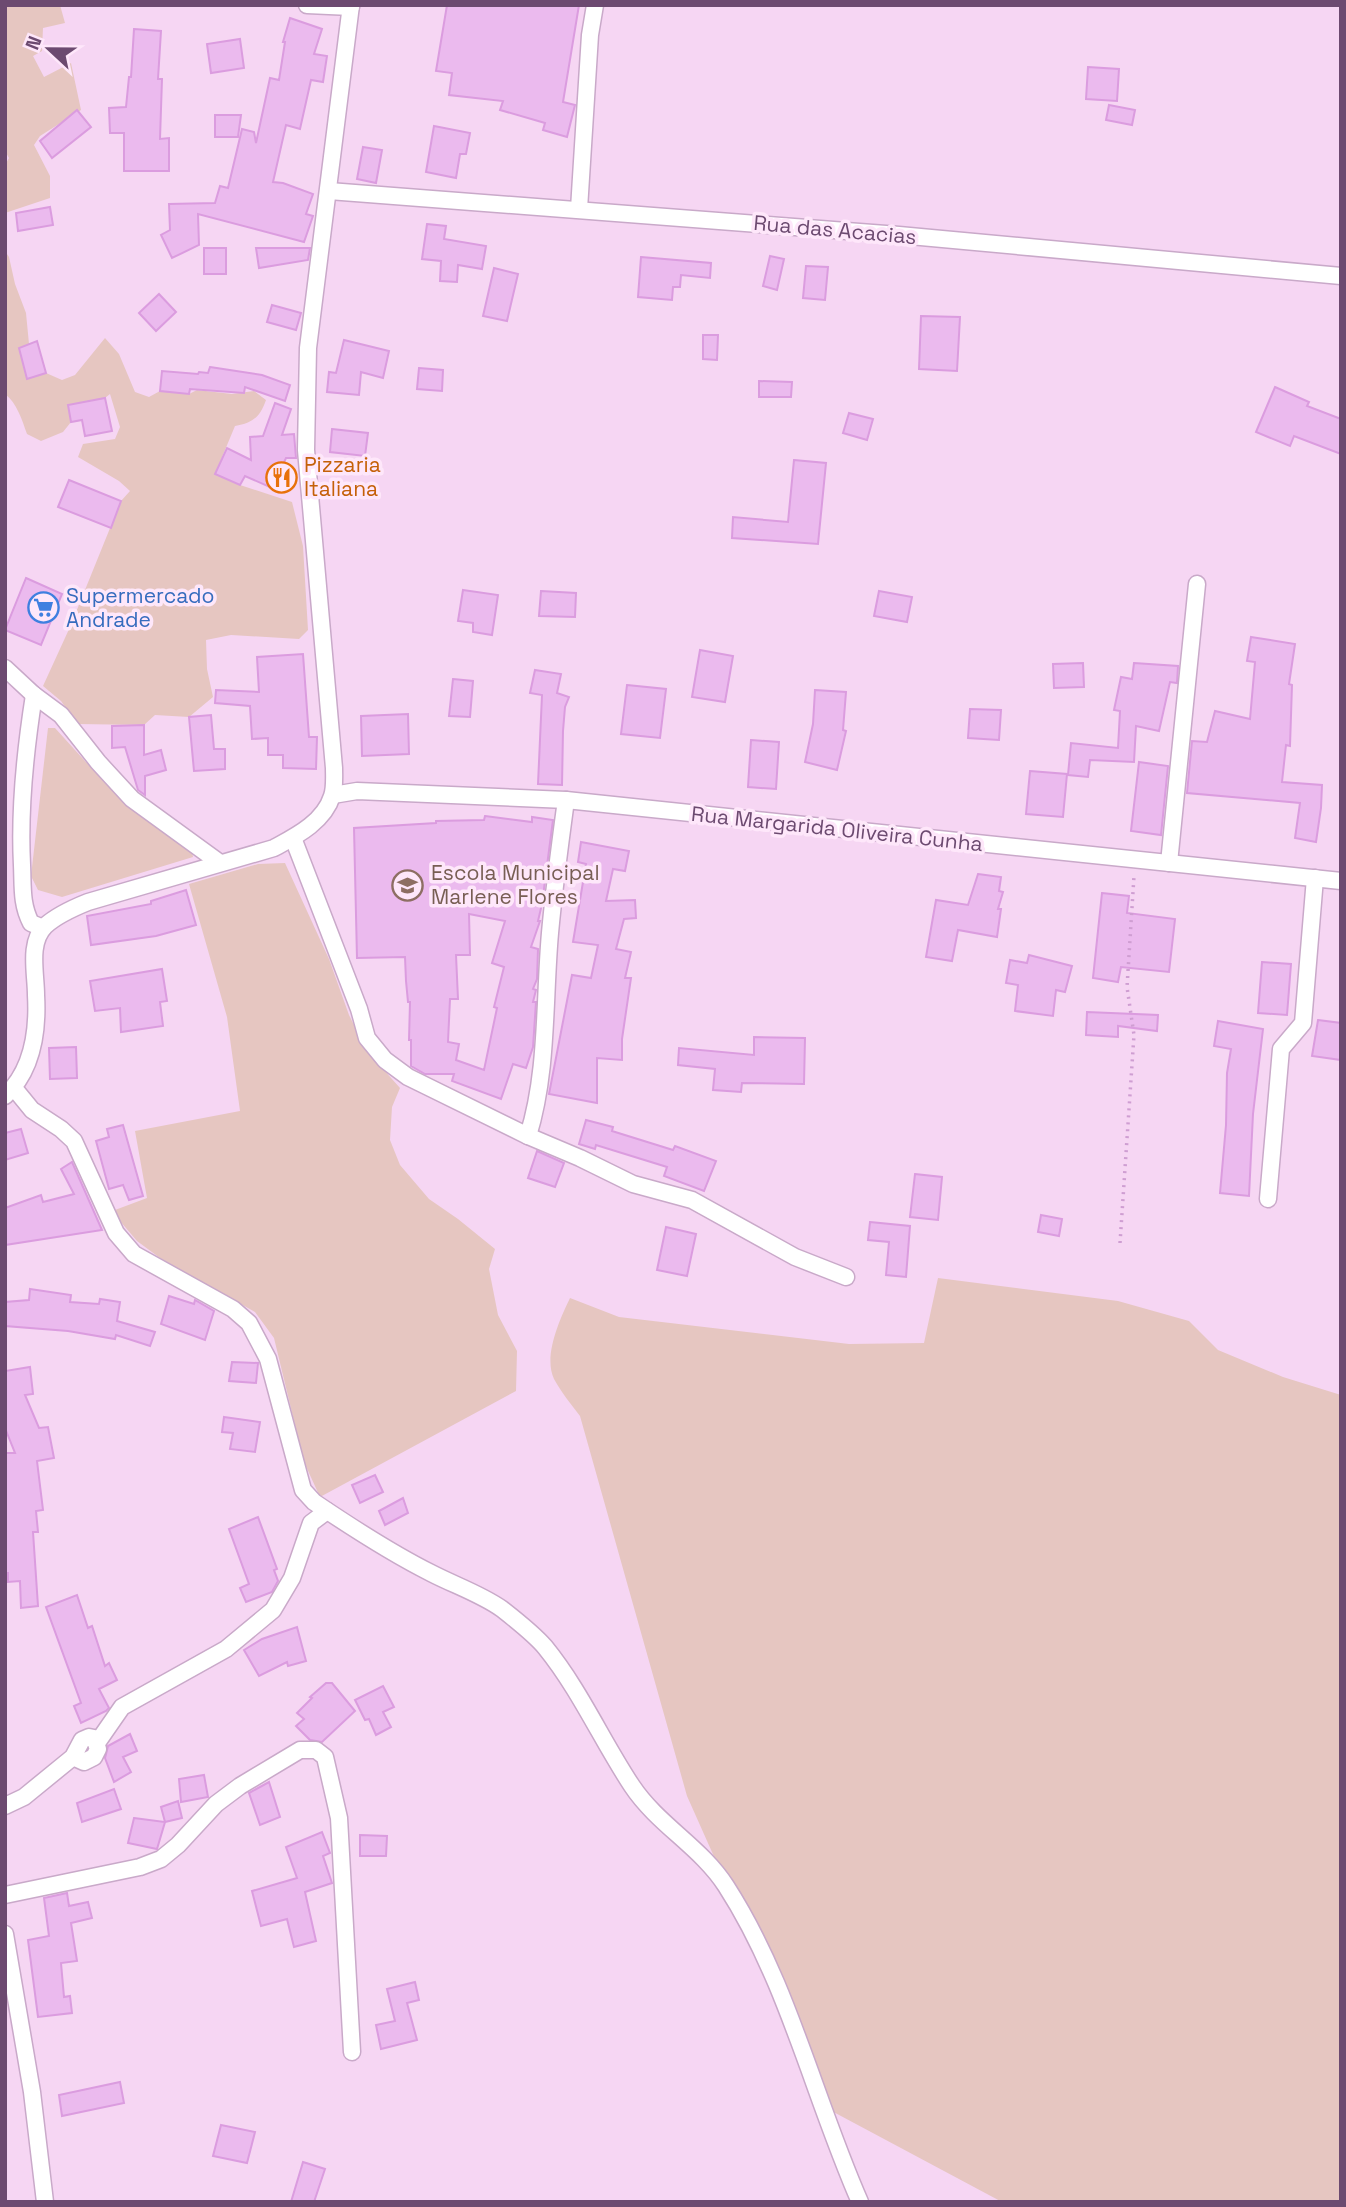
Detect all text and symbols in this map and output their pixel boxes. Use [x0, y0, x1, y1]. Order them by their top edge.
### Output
north arrow [14, 14, 84, 84]
text: N [20, 32, 48, 53]
street label: Rua das Acacias [752, 209, 918, 250]
place label: Pizzaria Italiana [304, 451, 381, 502]
restaurant icon: Pizzaria Italiana [264, 460, 298, 494]
place label: Supermercado Andrade [66, 582, 214, 633]
supermarket icon: Supermercado Andrade [26, 591, 60, 625]
street label: Rua Margarida Oliveira Cunha [690, 800, 984, 857]
place label: Escola Municipal Marlene Flores [431, 859, 600, 910]
school or university icon: Escola Municipal Marlene Flores [391, 868, 425, 902]

